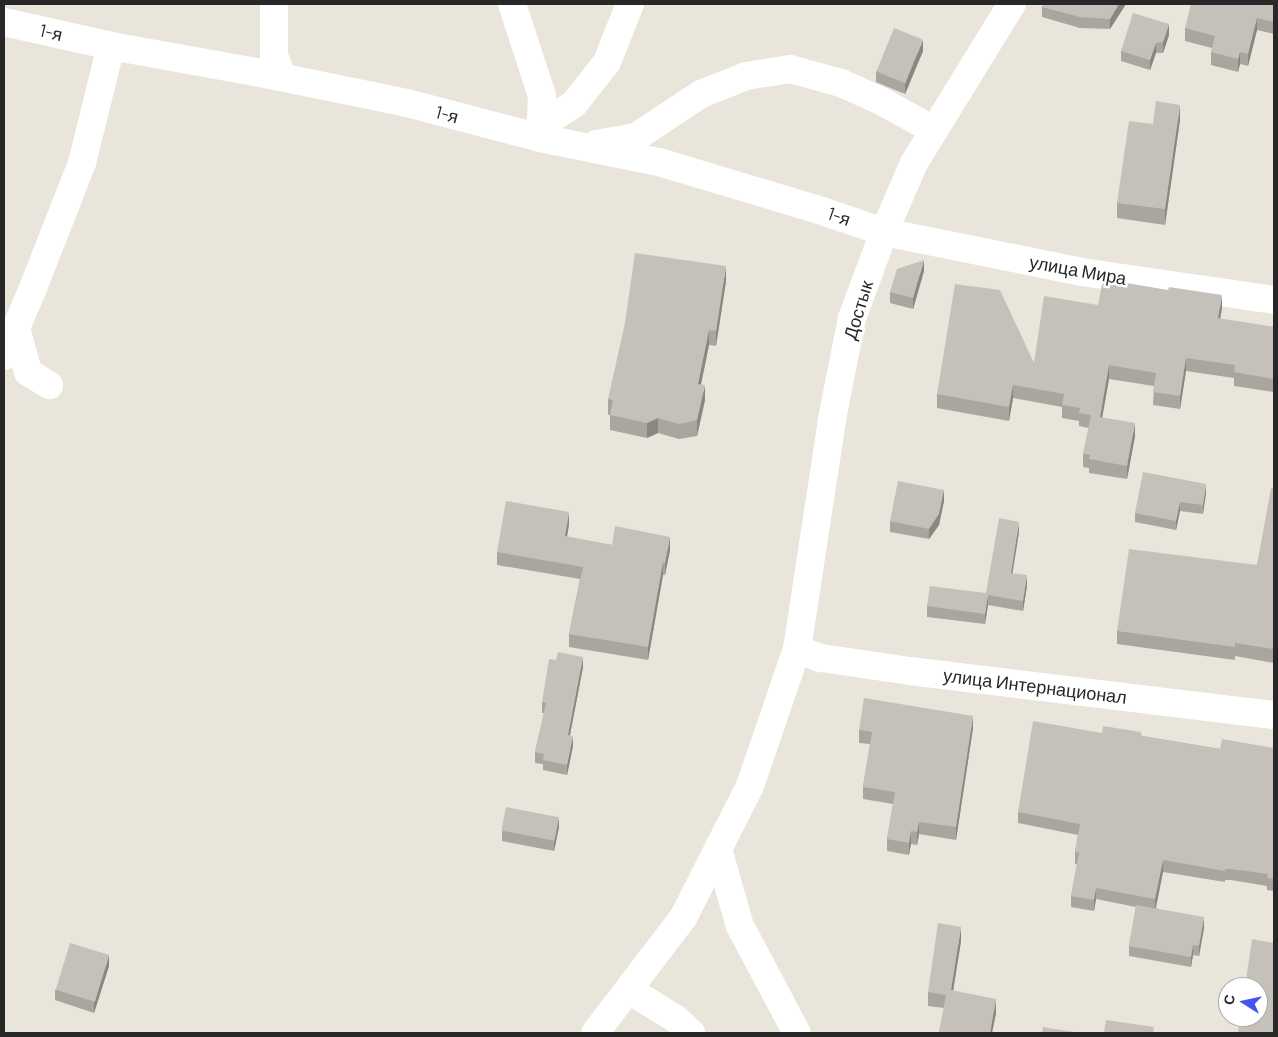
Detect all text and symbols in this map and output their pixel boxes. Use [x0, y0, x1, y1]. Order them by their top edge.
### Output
street label: 1-я [37, 19, 65, 45]
street label: 1-я [433, 101, 461, 127]
street label: 1-я [825, 202, 853, 230]
street label: улица Мира [1028, 251, 1128, 289]
street label: Достык [839, 278, 877, 342]
street label: улица Интернационал [942, 664, 1128, 708]
north arrow [1218, 977, 1268, 1027]
text: С [1219, 993, 1238, 1006]

